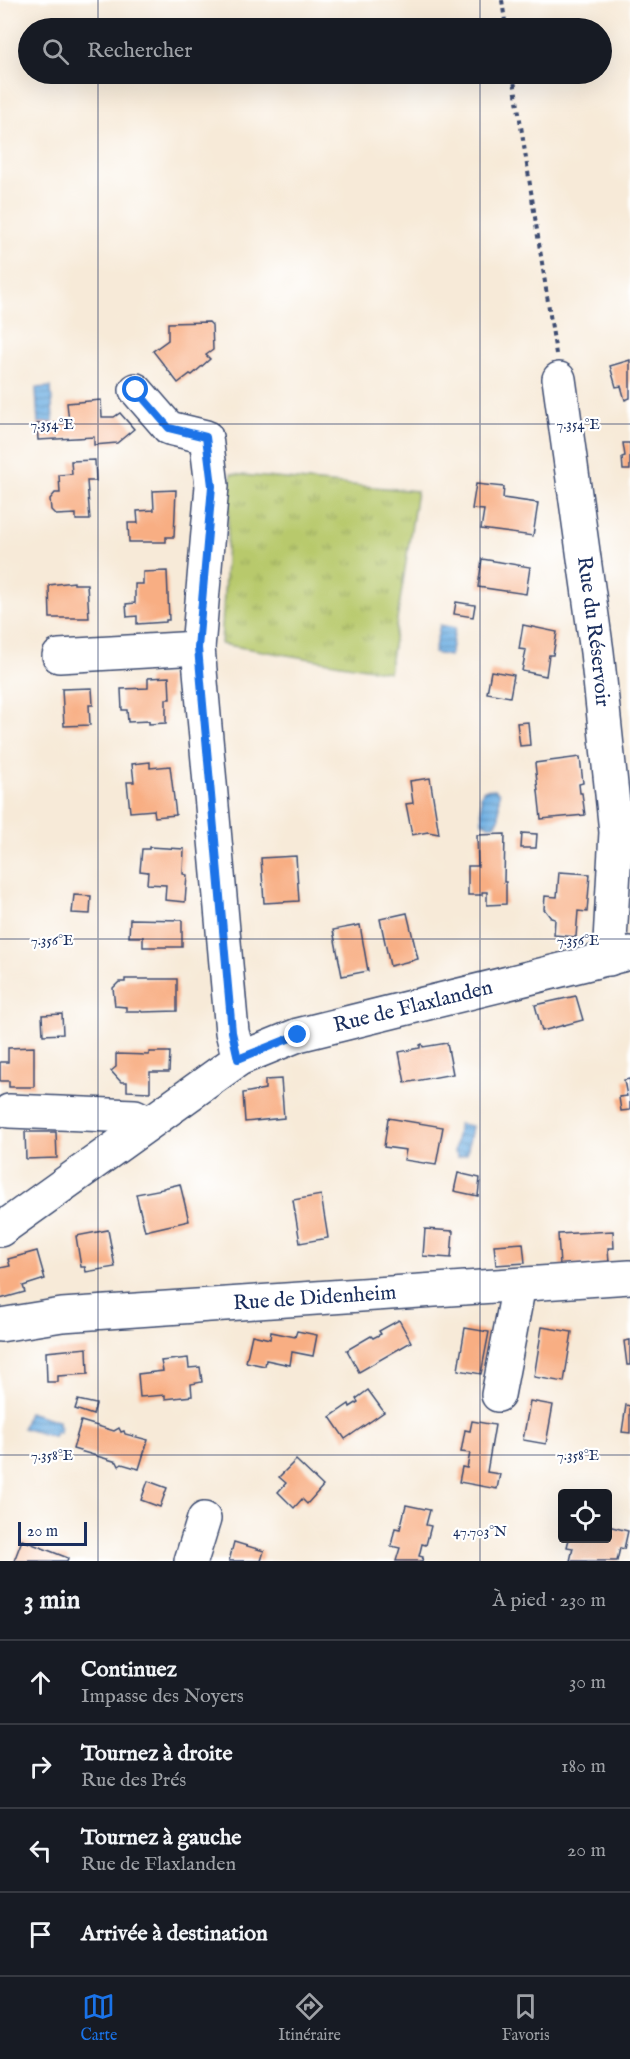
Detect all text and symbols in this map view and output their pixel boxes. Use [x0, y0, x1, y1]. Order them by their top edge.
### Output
search box [18, 18, 612, 84]
icon: search [39, 35, 72, 68]
text: Rechercher [87, 37, 192, 65]
route start [122, 376, 148, 402]
text: 7.354°E [30, 415, 74, 434]
text: 7.354°E [556, 415, 600, 434]
street label: Rue du Réservoir [570, 555, 616, 709]
text: 7.356°E [31, 931, 73, 950]
text: 7.356°E [557, 931, 599, 950]
street label: Rue de Flaxlanden [331, 974, 495, 1039]
route end [284, 1021, 310, 1047]
street label: Rue de Didenheim [232, 1279, 397, 1317]
text: 7.358°E [31, 1446, 73, 1465]
text: 7.358°E [557, 1446, 599, 1465]
map controls [558, 1489, 612, 1543]
button: locate [558, 1489, 612, 1543]
scale bar [18, 1519, 87, 1546]
text: 20 m [27, 1522, 58, 1542]
text: 47.703°N [453, 1522, 507, 1541]
text: 3 min [24, 1584, 80, 1617]
text: À pied · 230 m [493, 1588, 606, 1613]
text: Continuez [81, 1656, 177, 1684]
icon: ahead [24, 1666, 57, 1699]
text: 30 m [569, 1670, 606, 1695]
text: Impasse des Noyers [81, 1684, 244, 1709]
text: Tournez à droite [81, 1740, 232, 1768]
icon: right [24, 1750, 57, 1783]
text: 180 m [561, 1754, 606, 1779]
text: Rue des Prés [81, 1768, 186, 1793]
text: Tournez à gauche [81, 1824, 241, 1852]
icon: left [24, 1834, 57, 1867]
text: 20 m [567, 1838, 606, 1863]
text: Rue de Flaxlanden [81, 1852, 236, 1877]
icon: arrive [24, 1918, 57, 1951]
text: Arrivée à destination [81, 1920, 268, 1948]
tab: Carte [80, 1990, 117, 2046]
tab: Itinéraire [278, 1990, 341, 2046]
tab: Favoris [502, 1990, 550, 2046]

